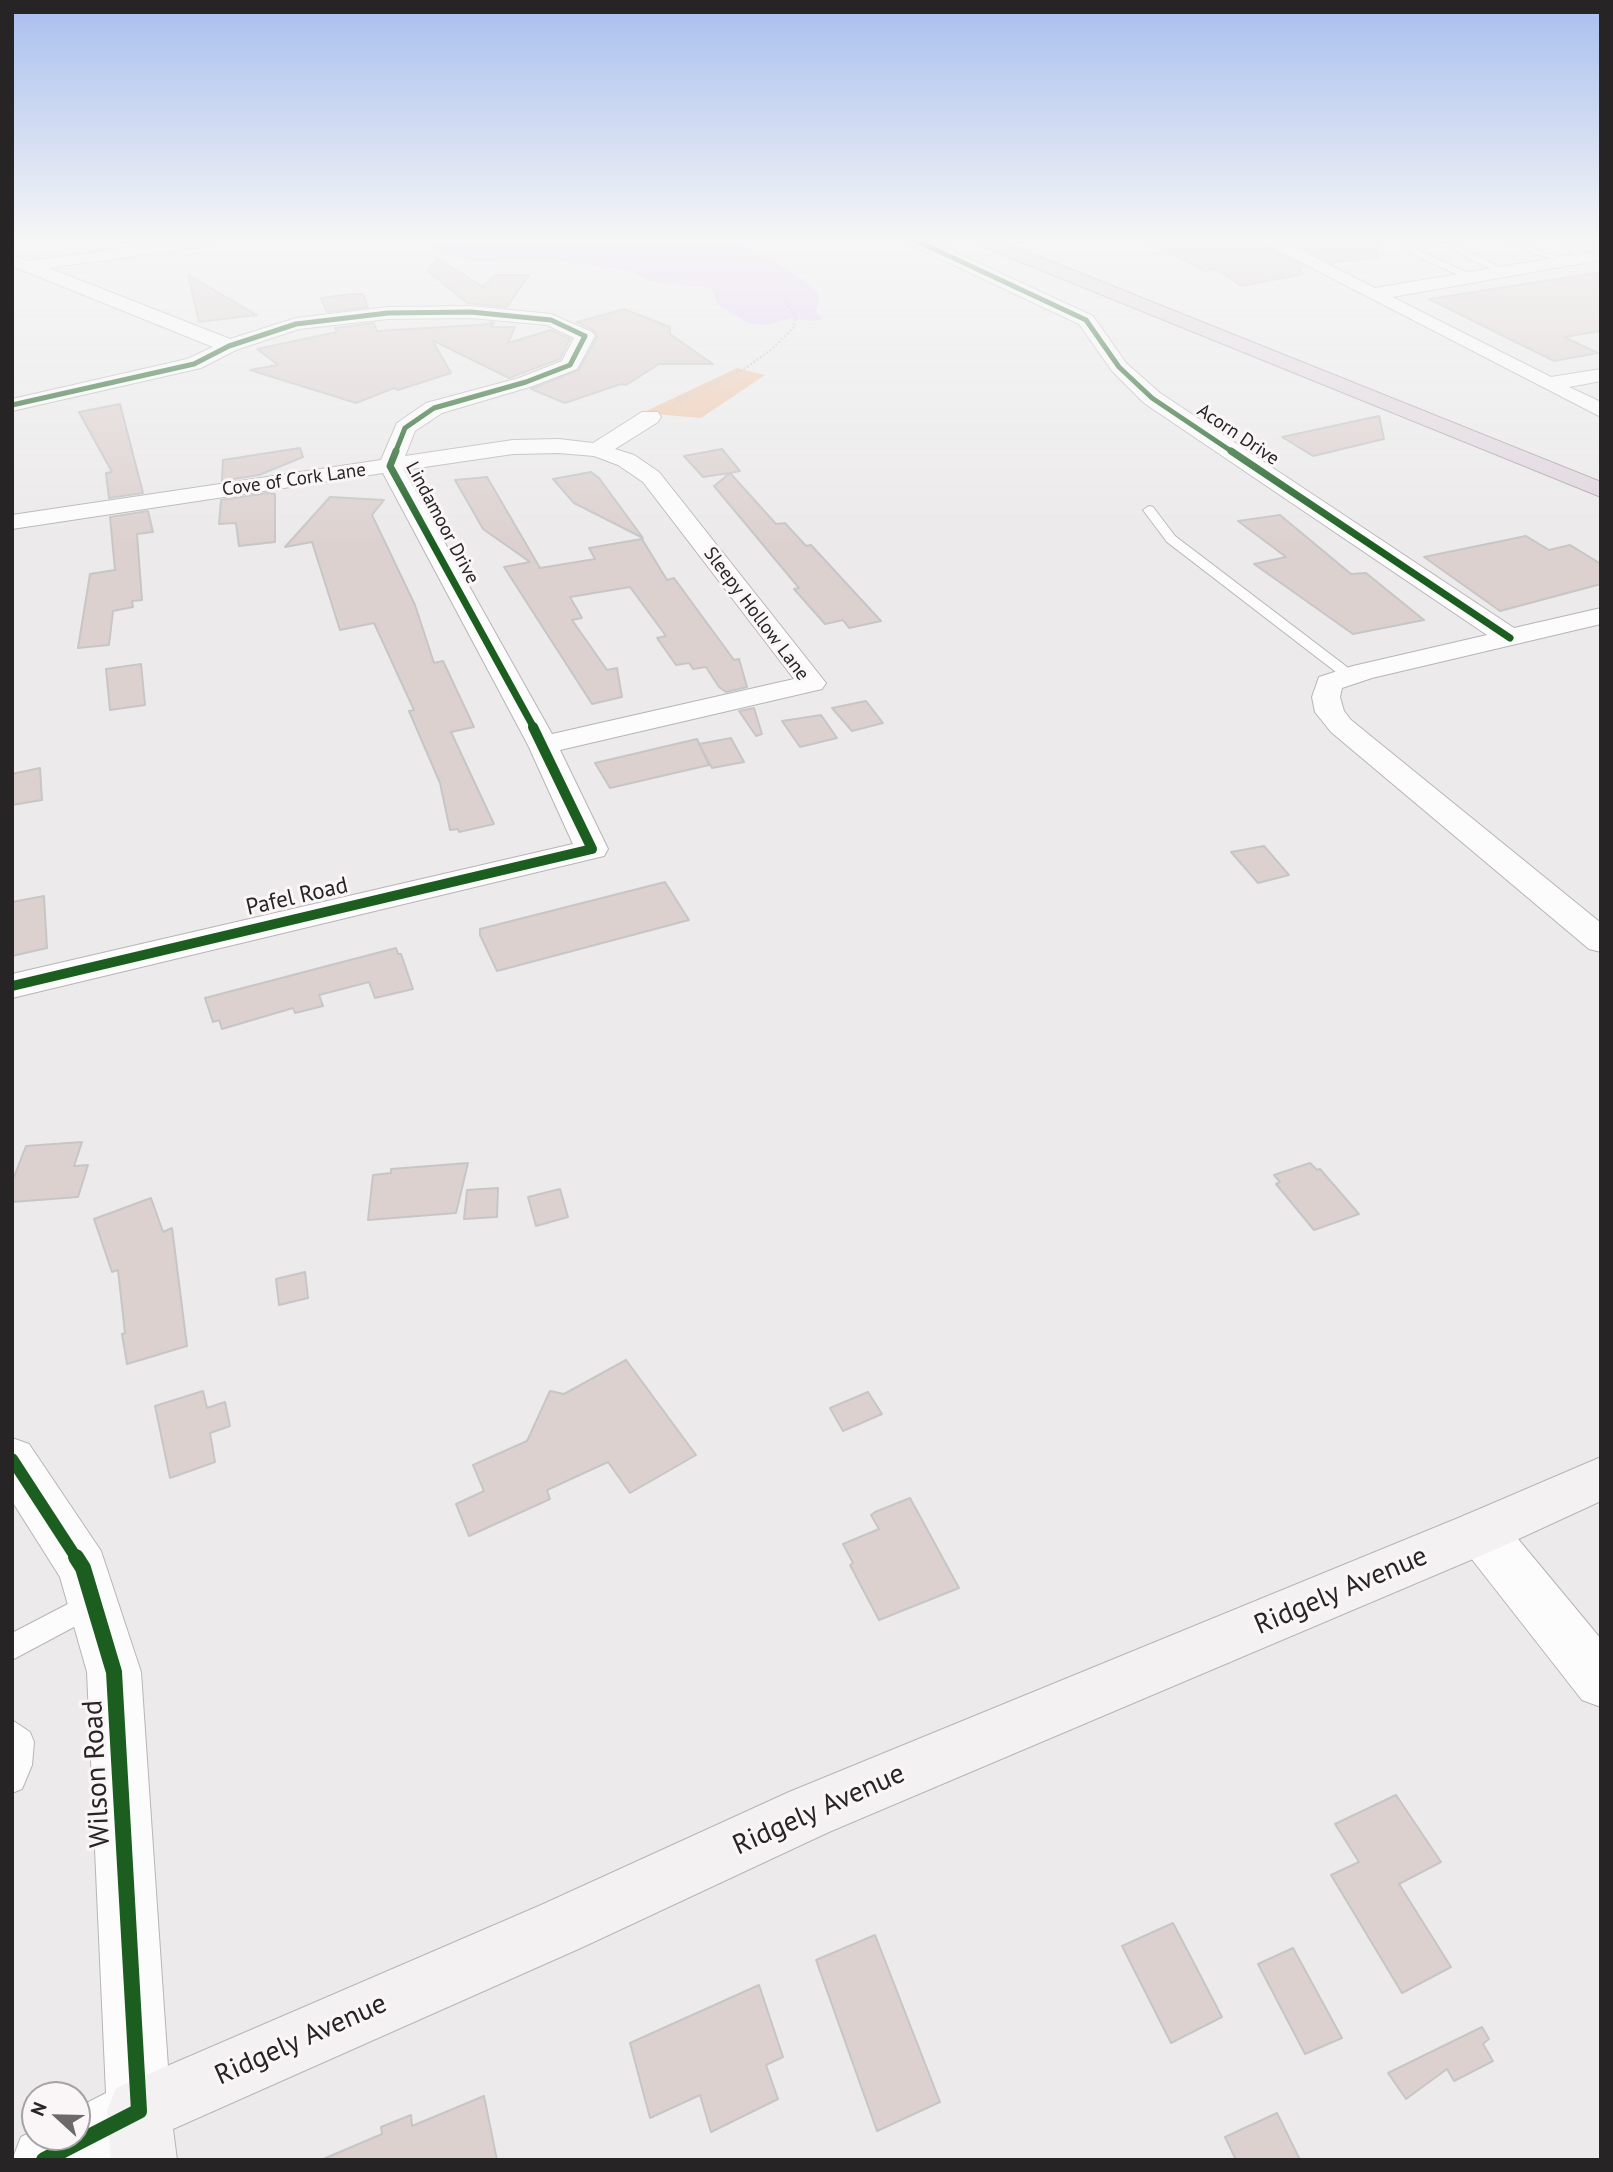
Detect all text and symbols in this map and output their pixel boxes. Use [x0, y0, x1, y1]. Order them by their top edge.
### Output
street label: Acorn Drive [1193, 399, 1283, 471]
street label: Lindamoor Drive [400, 458, 484, 588]
street label: Cove of Cork Lane [221, 459, 367, 501]
street label: Sleepy Hollow Lane [699, 543, 813, 685]
street label: Pafel Road [243, 872, 351, 922]
street label: Ridgely Avenue [1249, 1539, 1433, 1643]
street label: Wilson Road [76, 1699, 118, 1849]
street label: Ridgely Avenue [728, 1757, 910, 1863]
street label: Ridgely Avenue [210, 1987, 392, 2093]
north arrow [21, 2081, 91, 2151]
text: N [25, 2099, 52, 2119]

